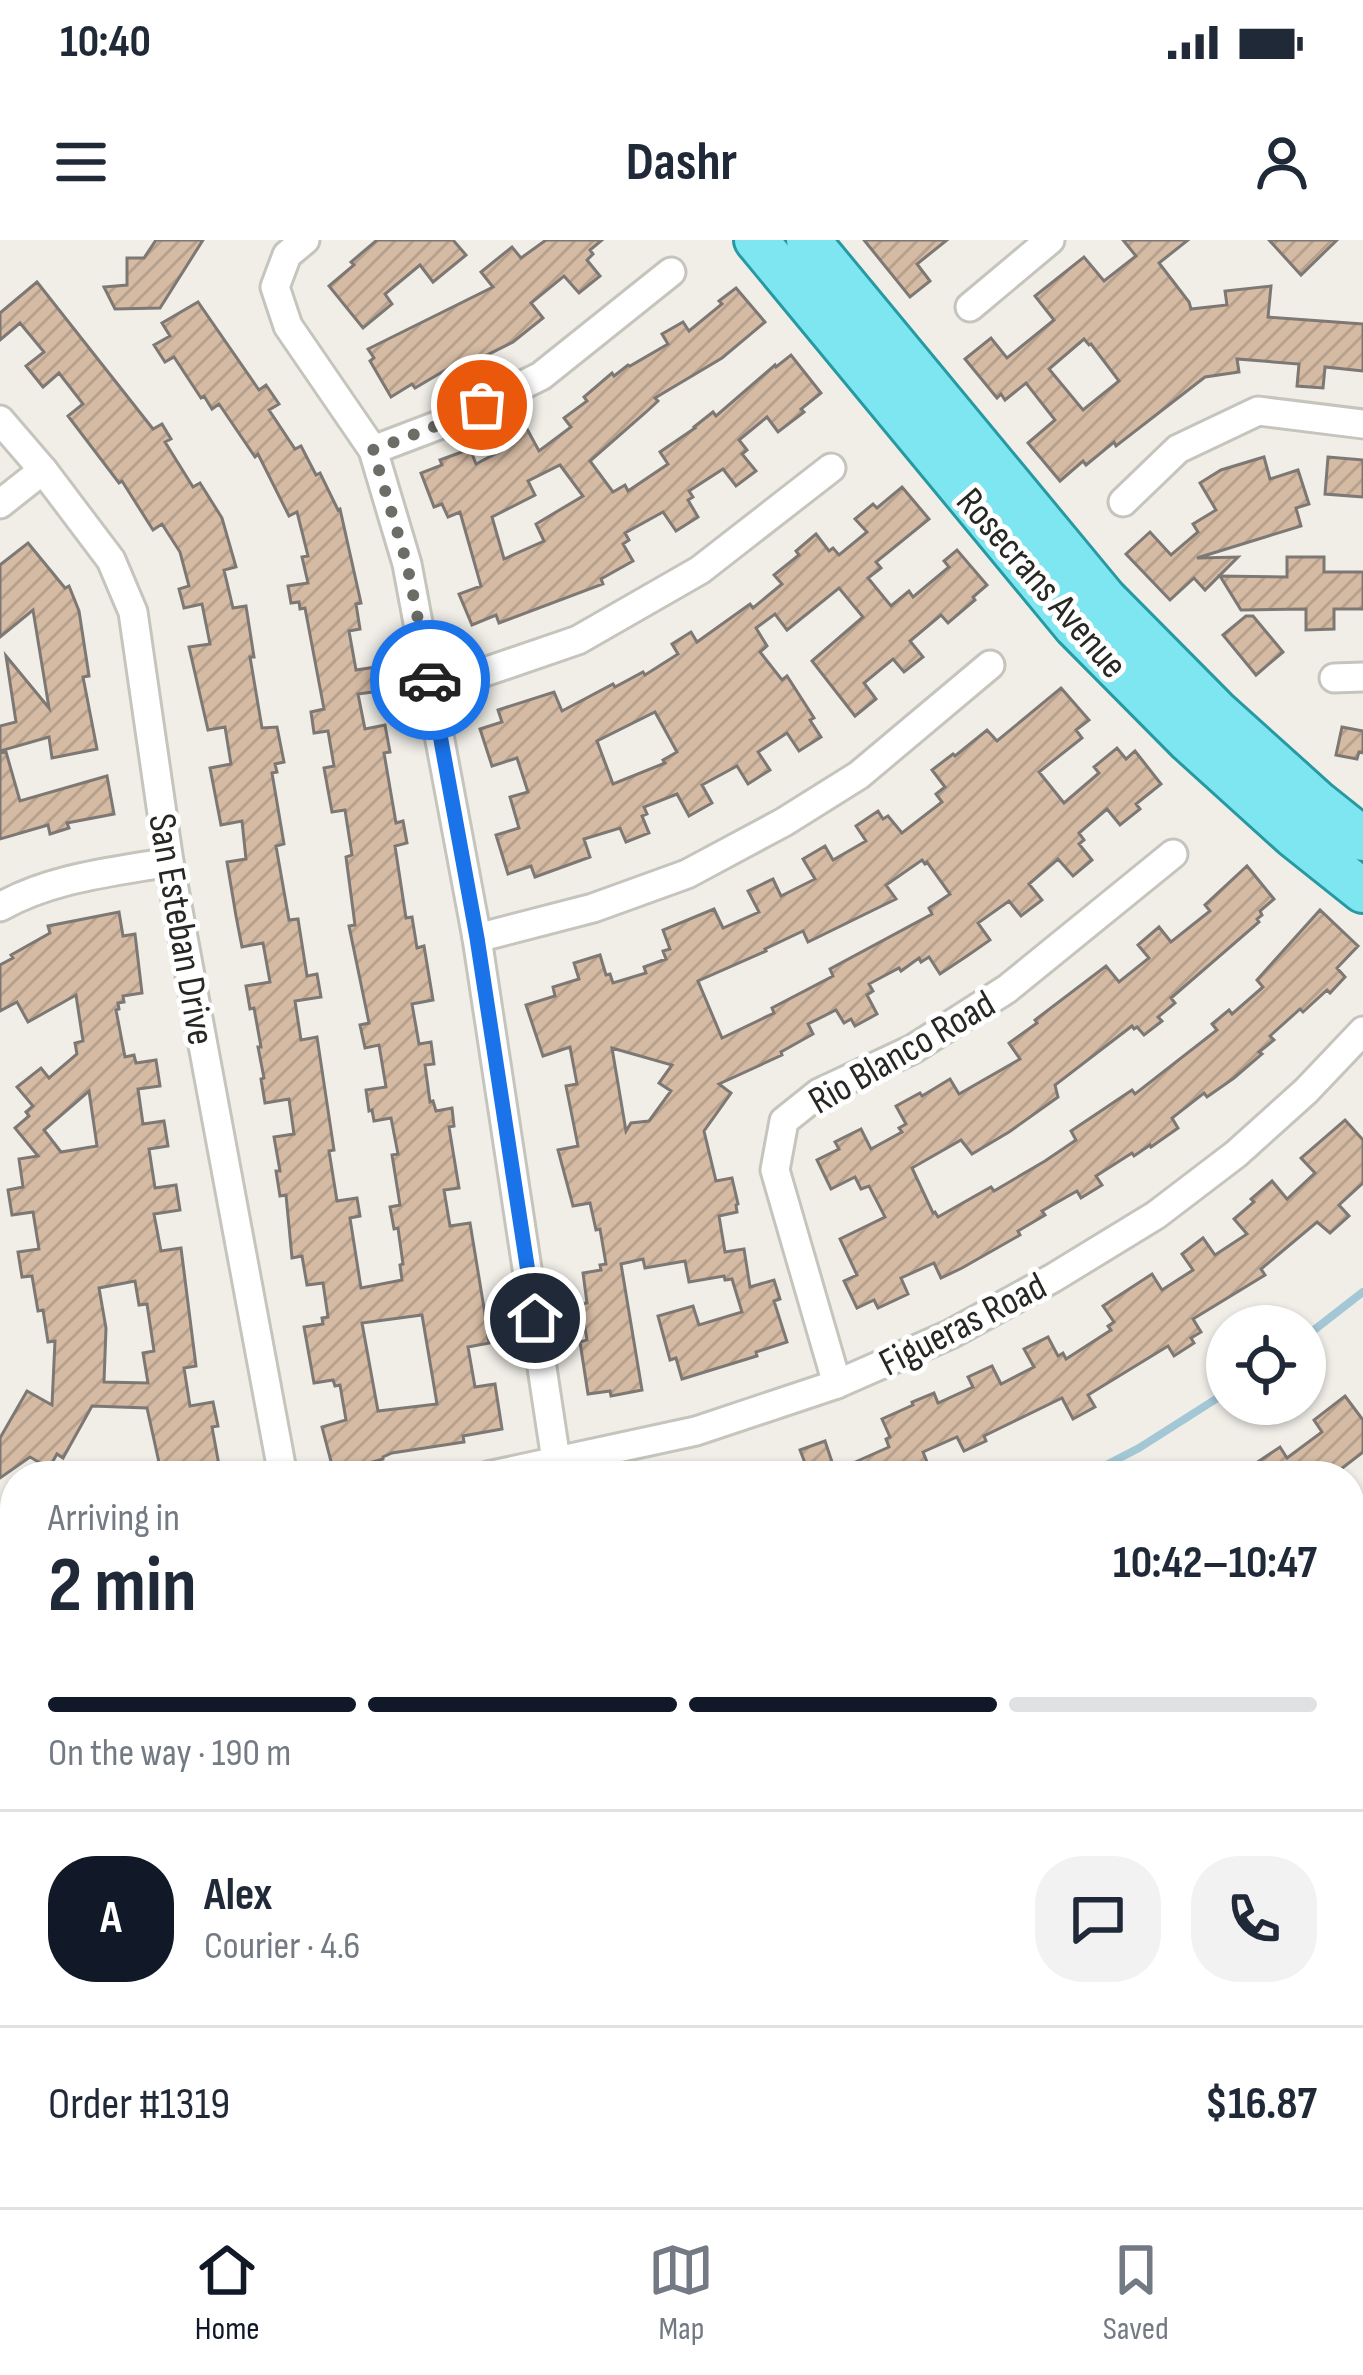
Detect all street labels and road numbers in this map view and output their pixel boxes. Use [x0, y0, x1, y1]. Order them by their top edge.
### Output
street label: Rosecrans Avenue [946, 479, 1136, 688]
street label: San Esteban Drive [137, 810, 224, 1049]
street label: Rio Blanco Road [801, 981, 1004, 1125]
street label: Figueras Road [872, 1263, 1054, 1387]

